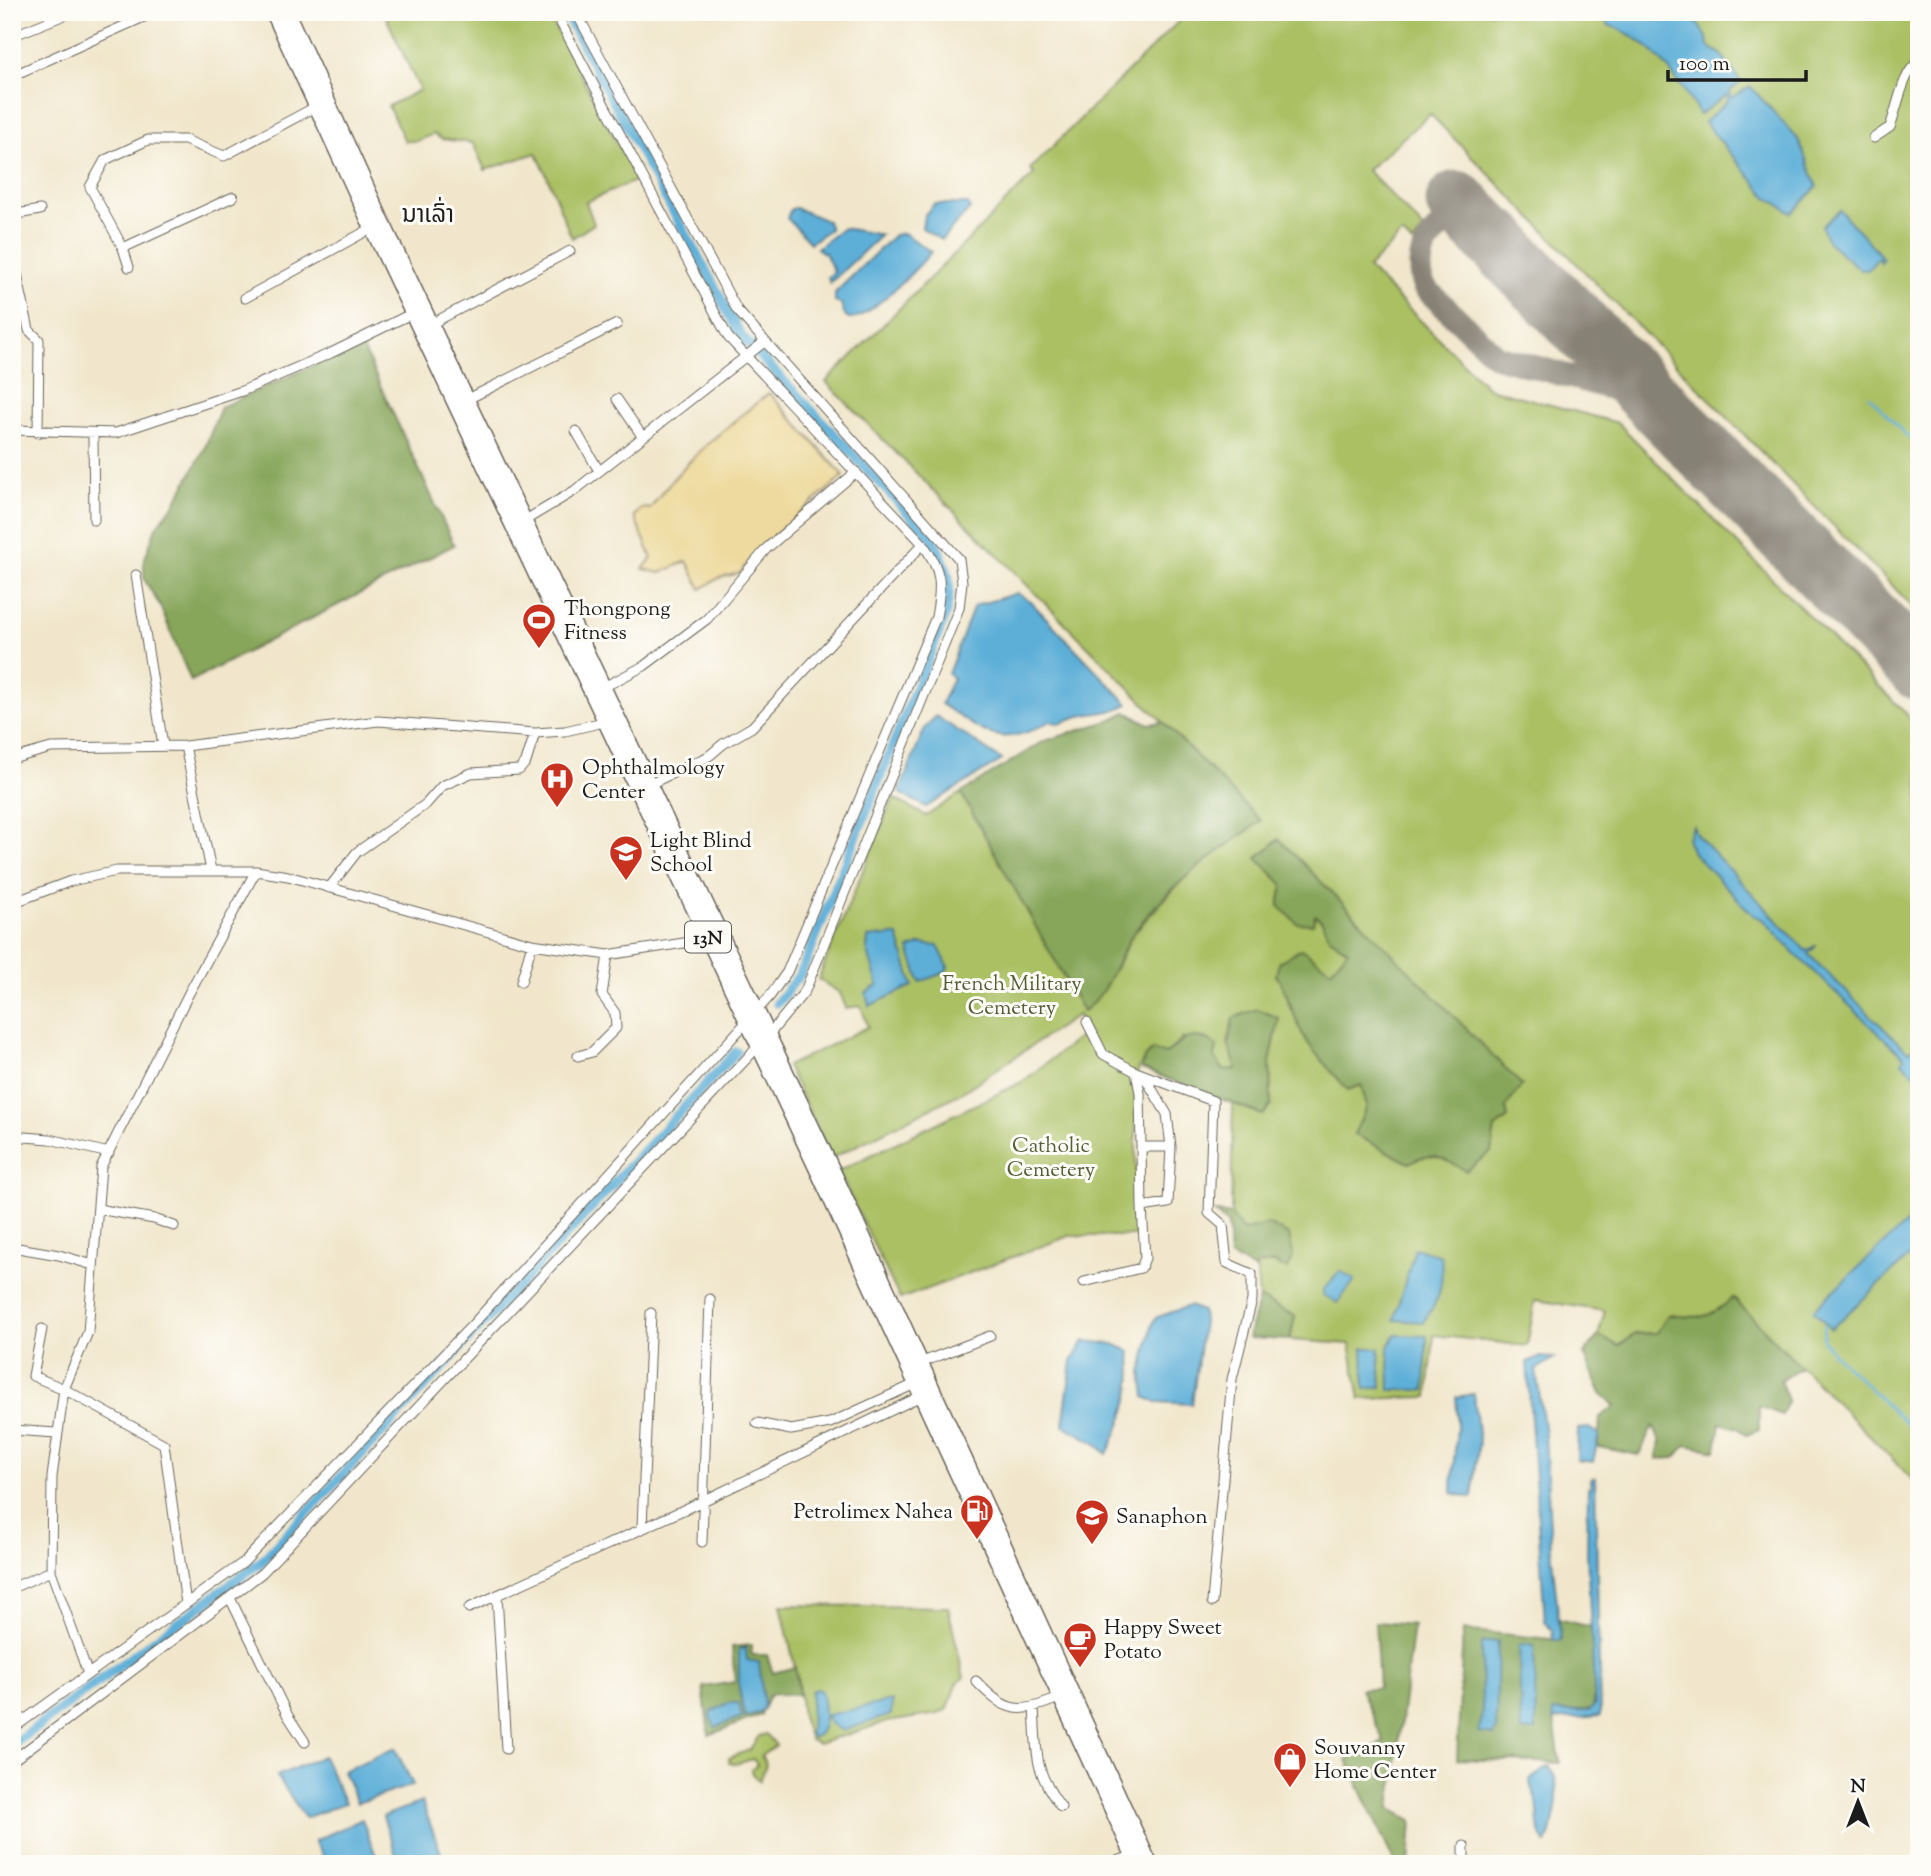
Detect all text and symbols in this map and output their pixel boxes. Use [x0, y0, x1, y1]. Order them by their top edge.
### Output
scale bar [1668, 38, 1807, 82]
text: 100 m [1679, 50, 1730, 80]
district label: ນາເລົ່າ [402, 196, 454, 233]
place label: Thongpong Fitness [564, 595, 670, 649]
sports icon: Thongpong Fitness [520, 601, 558, 650]
place label: Ophthalmology Center [582, 754, 726, 808]
hospital icon: Ophthalmology Center [538, 760, 576, 809]
place label: Light Blind School [650, 827, 752, 881]
school or university icon: Light Blind School [607, 833, 645, 882]
road number: 13N [685, 922, 731, 953]
park label: French Military Cemetery [942, 970, 1082, 1024]
park label: Catholic Cemetery [1007, 1132, 1096, 1186]
fuel station icon: Petrolimex Nahea [958, 1492, 996, 1541]
school or university icon: Sanaphon [1073, 1497, 1111, 1546]
place label: Petrolimex Nahea [793, 1498, 953, 1528]
place label: Sanaphon [1116, 1503, 1208, 1533]
place label: Happy Sweet Potato [1104, 1614, 1222, 1668]
cafe icon: Happy Sweet Potato [1061, 1620, 1099, 1669]
place label: Souvanny Home Center [1314, 1734, 1437, 1788]
shop icon: Souvanny Home Center [1271, 1740, 1309, 1789]
north arrow [1822, 1768, 1892, 1838]
text: N [1850, 1774, 1866, 1801]

